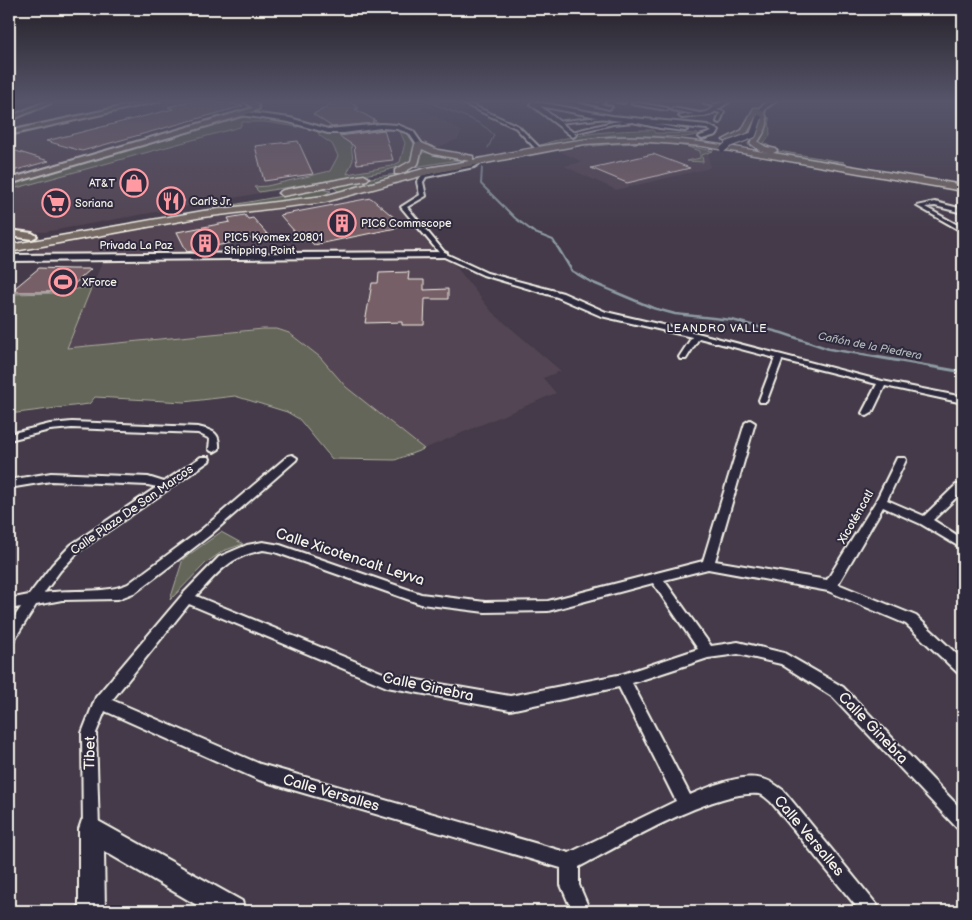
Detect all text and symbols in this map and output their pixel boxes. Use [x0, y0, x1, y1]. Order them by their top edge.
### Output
shop icon: AT&T [119, 168, 149, 198]
place label: AT&T [89, 177, 115, 190]
restaurant icon: Carl's Jr. [156, 186, 186, 216]
supermarket icon: Soriana [41, 188, 71, 218]
place label: Carl's Jr. [190, 195, 231, 208]
place label: Soriana [75, 197, 113, 210]
building icon: PIC6 Commscope [327, 208, 357, 238]
place label: PIC6 Commscope [361, 217, 452, 230]
building icon: PIC5 Kyomex 20801 Shipping Point [190, 228, 220, 258]
place label: PIC5 Kyomex 20801 Shipping Point [224, 231, 323, 257]
street label: Privada La Paz [99, 239, 173, 252]
sports icon: XForce [48, 267, 78, 297]
place label: XForce [81, 276, 117, 289]
district label: LEANDRO VALLE [667, 322, 767, 335]
water label: Cañón de la Piedrera [817, 330, 923, 362]
street label: Calle Plaza De San Marcos [68, 462, 196, 558]
street label: Xicoténcatl [834, 487, 877, 547]
street label: Calle Xicotencalt Leyva [273, 524, 427, 590]
street label: Calle Ginebra [381, 668, 475, 706]
street label: Calle Ginebra [834, 688, 912, 768]
street label: Tibet [80, 736, 100, 770]
street label: Calle Versalles [281, 770, 382, 816]
street label: Calle Versalles [770, 792, 849, 881]

